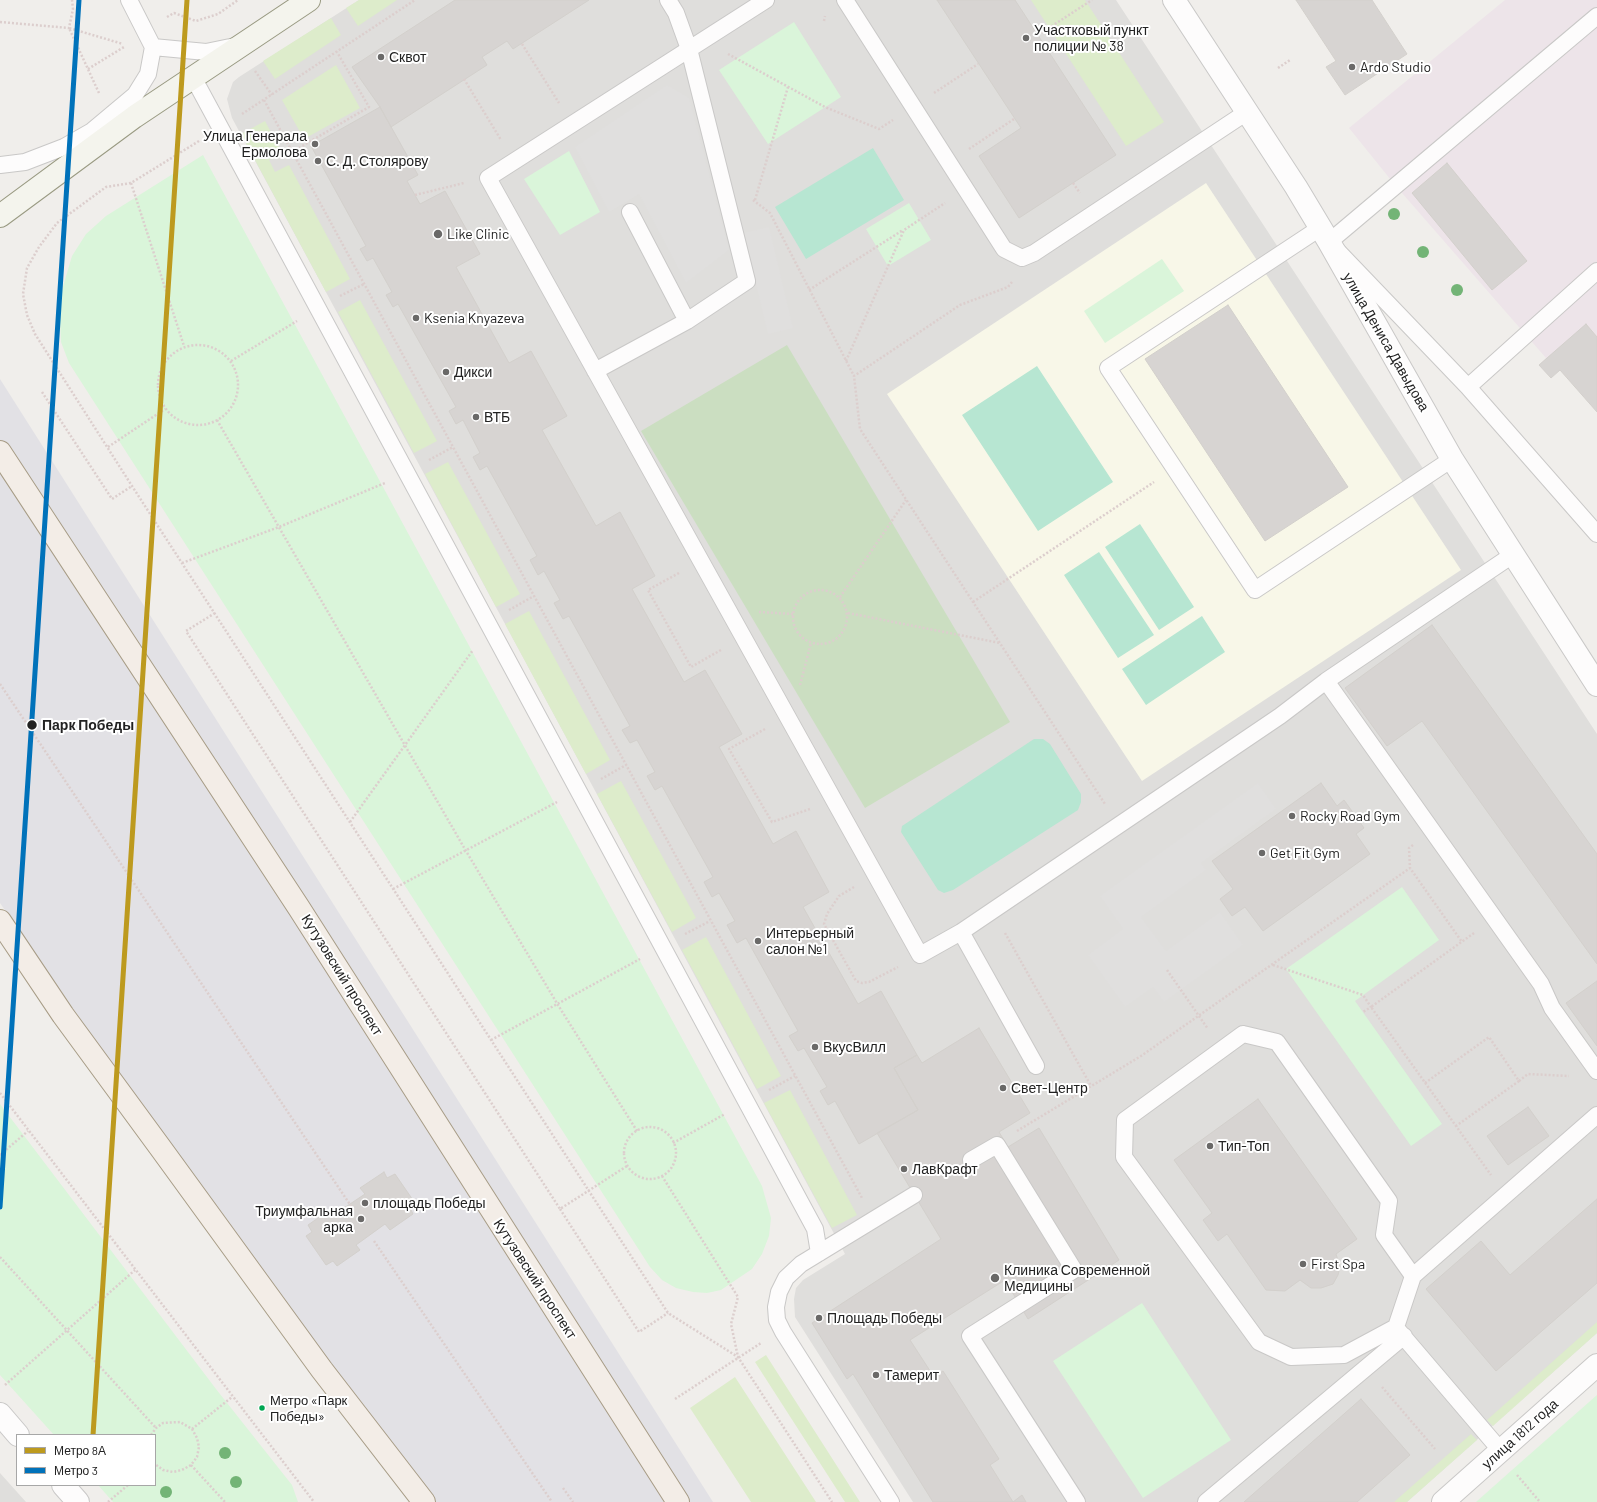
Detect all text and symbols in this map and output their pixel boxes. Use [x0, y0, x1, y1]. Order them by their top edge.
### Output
place label: Участковый пункт полиции № 38 [1034, 22, 1149, 54]
marker: Участковый пункт полиции № 38 [1021, 33, 1031, 43]
place label: Сквот [389, 49, 426, 65]
marker: Сквот [376, 52, 386, 62]
place label: Ardo Studio [1360, 59, 1431, 75]
marker: Ardo Studio [1347, 62, 1357, 72]
place label: Улица Генерала Ермолова [203, 128, 307, 160]
marker: Улица Генерала Ермолова [310, 139, 320, 149]
place label: С. Д. Столярову [326, 153, 428, 169]
marker: С. Д. Столярову [313, 156, 323, 166]
place label: Like Clinic [447, 226, 509, 242]
marker: Like Clinic [432, 228, 444, 240]
street label: улица Дениса Давыдова [1339, 270, 1433, 414]
place label: Ksenia Knyazeva [424, 310, 524, 326]
marker: Ksenia Knyazeva [411, 313, 421, 323]
place label: Дикси [454, 364, 492, 380]
marker: Дикси [441, 367, 451, 377]
place label: ВТБ [484, 409, 510, 425]
marker: ВТБ [471, 412, 481, 422]
place label: Парк Победы [42, 717, 134, 733]
marker: Парк Победы [25, 718, 39, 732]
place label: Rocky Road Gym [1300, 808, 1400, 824]
marker: Rocky Road Gym [1287, 811, 1297, 821]
place label: Get Fit Gym [1270, 845, 1340, 861]
marker: Get Fit Gym [1257, 848, 1267, 858]
street label: Кутузовский проспект [298, 911, 386, 1039]
place label: Интерьерный салон №1 [766, 925, 854, 958]
marker: Интерьерный салон №1 [753, 936, 763, 946]
place label: ВкусВилл [823, 1039, 886, 1055]
marker: ВкусВилл [810, 1042, 820, 1052]
place label: Свет-Центр [1011, 1080, 1088, 1096]
marker: Свет-Центр [998, 1083, 1008, 1093]
place label: Тип-Топ [1218, 1138, 1270, 1154]
marker: Тип-Топ [1205, 1141, 1215, 1151]
place label: ЛавКрафт [912, 1161, 978, 1177]
marker: ЛавКрафт [899, 1164, 909, 1174]
place label: площадь Победы [373, 1195, 486, 1211]
marker: площадь Победы [360, 1198, 370, 1208]
place label: Триумфальная арка [255, 1203, 353, 1236]
marker: Триумфальная арка [356, 1214, 366, 1224]
street label: Кутузовский проспект [490, 1216, 580, 1342]
place label: First Spa [1311, 1256, 1365, 1272]
marker: First Spa [1298, 1259, 1308, 1269]
place label: Клиника Современной Медицины [1004, 1262, 1150, 1294]
marker: Клиника Современной Медицины [989, 1272, 1001, 1284]
place label: Площадь Победы [827, 1310, 942, 1326]
marker: Площадь Победы [814, 1313, 824, 1323]
place label: Тамерит [884, 1367, 939, 1383]
marker: Тамерит [871, 1370, 881, 1380]
place label: Метро «Парк Победы» [270, 1393, 347, 1424]
street label: улица 1812 года [1479, 1395, 1561, 1473]
marker: Метро «Парк Победы» [257, 1403, 267, 1413]
legend [16, 1434, 156, 1486]
text: Метро 8А [54, 1443, 106, 1457]
text: Метро 3 [54, 1463, 98, 1477]

